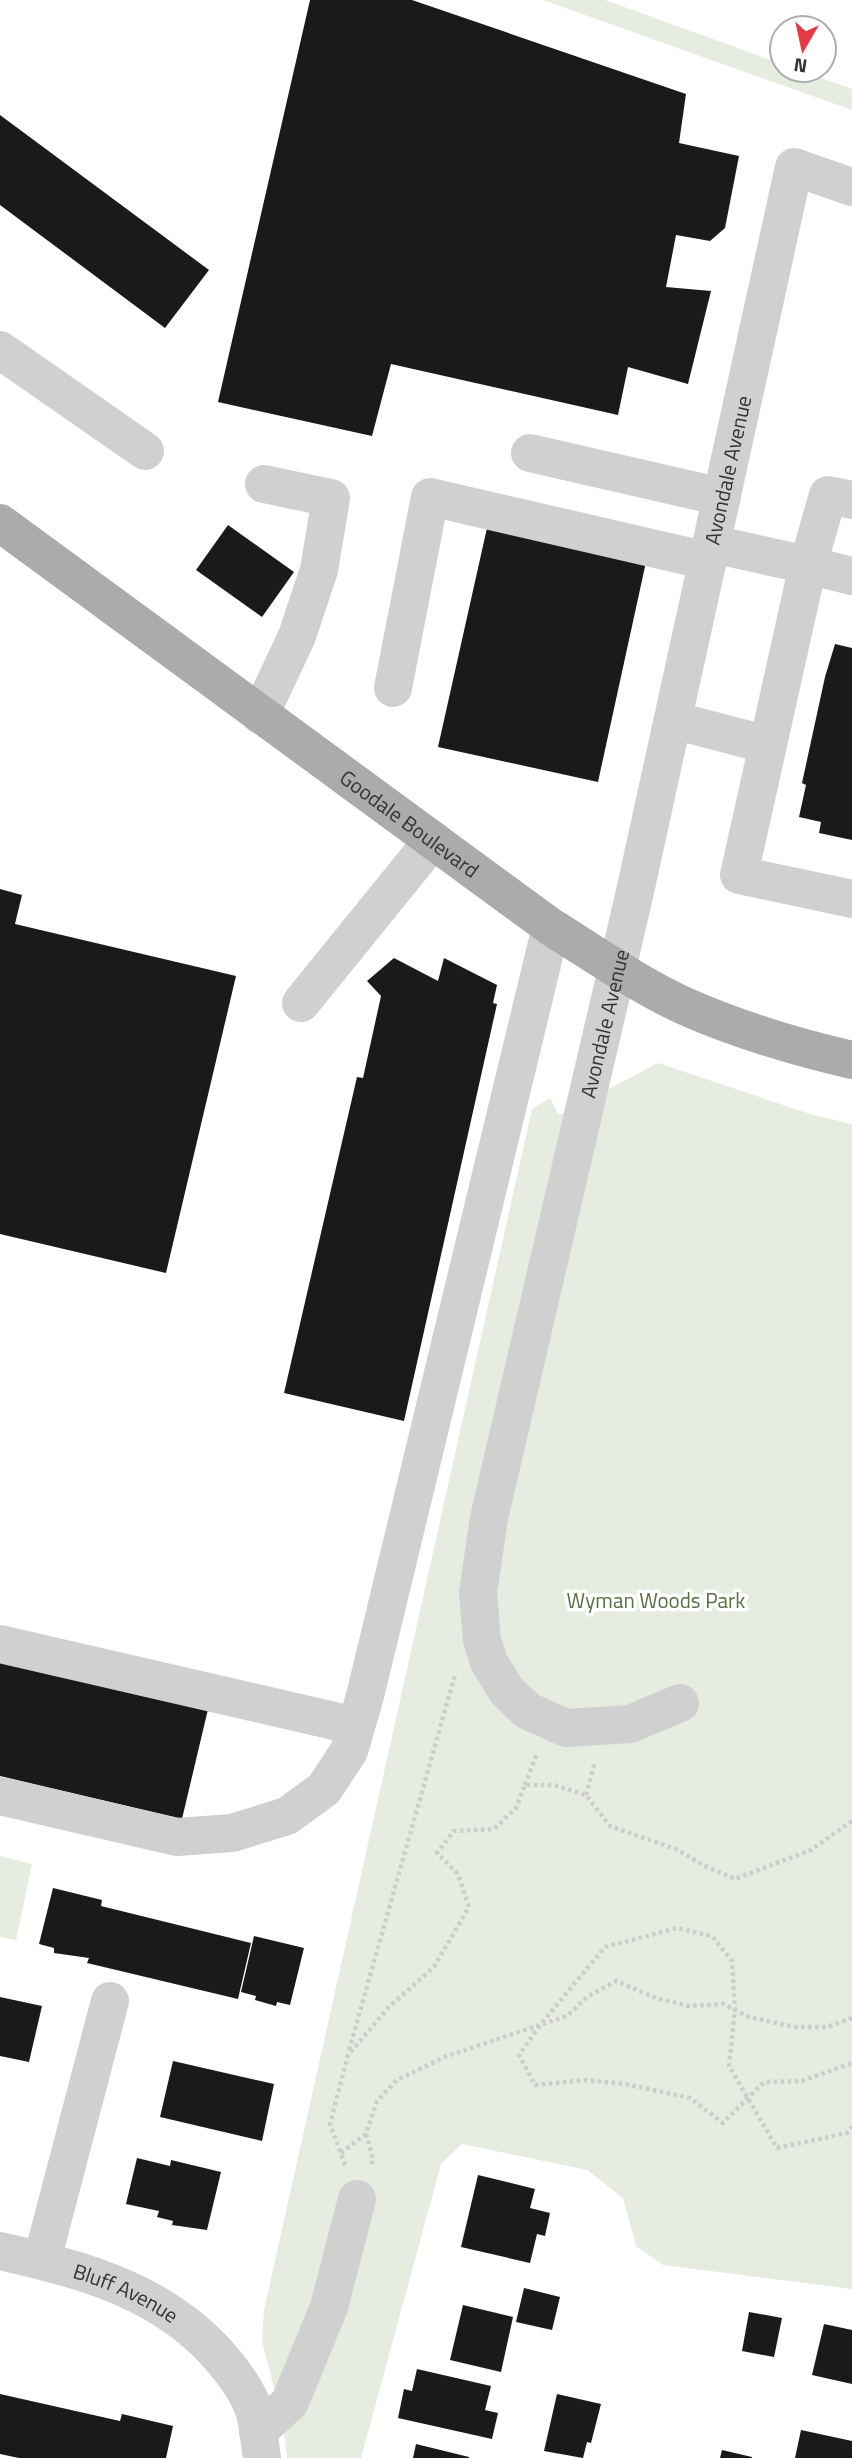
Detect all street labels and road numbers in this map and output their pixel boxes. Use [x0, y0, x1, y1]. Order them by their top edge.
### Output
street label: Avondale Avenue [696, 392, 759, 548]
street label: Goodale Boulevard [333, 761, 486, 885]
street label: Avondale Avenue [571, 946, 637, 1101]
street label: Bluff Avenue [69, 2255, 185, 2330]

